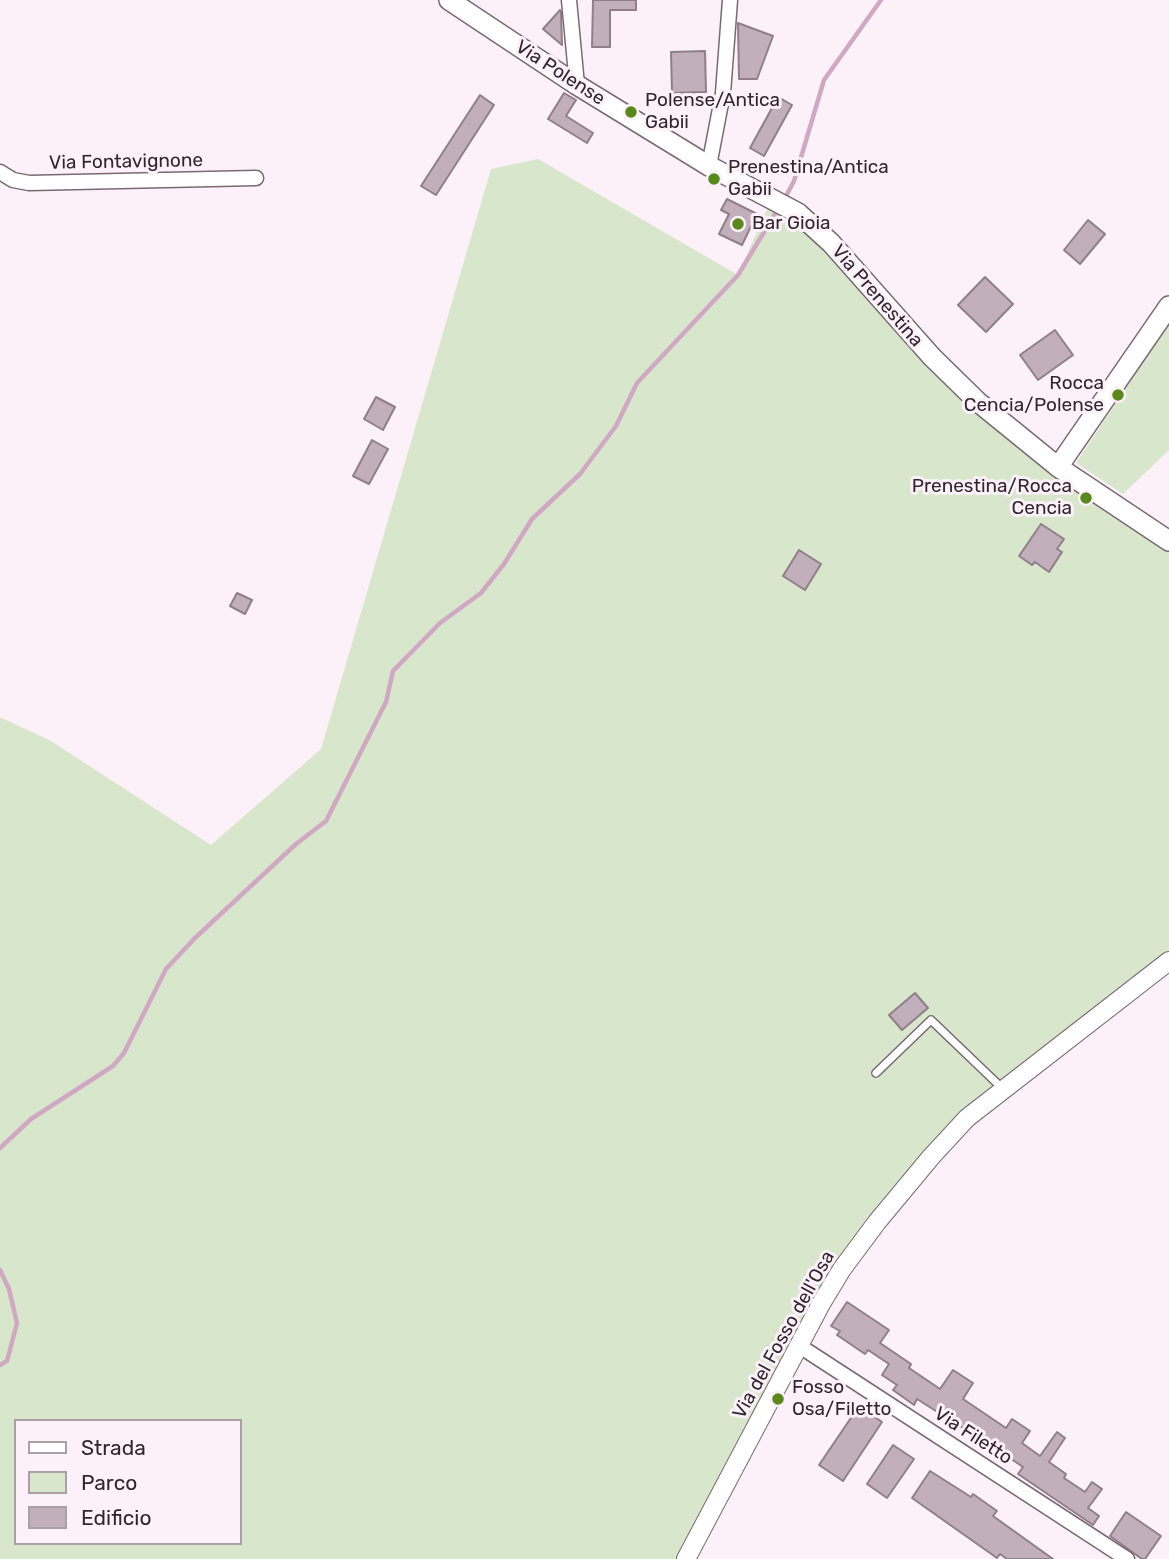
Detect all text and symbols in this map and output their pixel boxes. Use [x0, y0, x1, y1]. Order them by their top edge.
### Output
street label: Via Polense [511, 36, 609, 110]
place label: Polense/Antica Gabii [645, 90, 780, 134]
marker: Polense/Antica Gabii [623, 104, 639, 120]
street label: Via Fontavignone [49, 149, 203, 175]
place label: Prenestina/Antica Gabii [728, 157, 889, 201]
marker: Prenestina/Antica Gabii [706, 171, 722, 187]
place label: Bar Gioia [752, 213, 831, 235]
marker: Bar Gioia [730, 216, 746, 232]
street label: Via Prenestina [826, 240, 928, 352]
place label: Rocca Cencia/Polense [964, 373, 1104, 417]
marker: Rocca Cencia/Polense [1110, 387, 1126, 403]
place label: Prenestina/Rocca Cencia [912, 476, 1072, 520]
marker: Prenestina/Rocca Cencia [1078, 490, 1094, 506]
street label: Via del Fosso dell'Osa [728, 1247, 840, 1423]
place label: Fosso Osa/Filetto [792, 1377, 891, 1421]
marker: Fosso Osa/Filetto [770, 1391, 786, 1407]
street label: Via Filetto [930, 1402, 1016, 1470]
legend [14, 1419, 242, 1545]
text: Strada [81, 1435, 146, 1460]
text: Parco [81, 1470, 137, 1495]
text: Edificio [81, 1505, 151, 1530]

